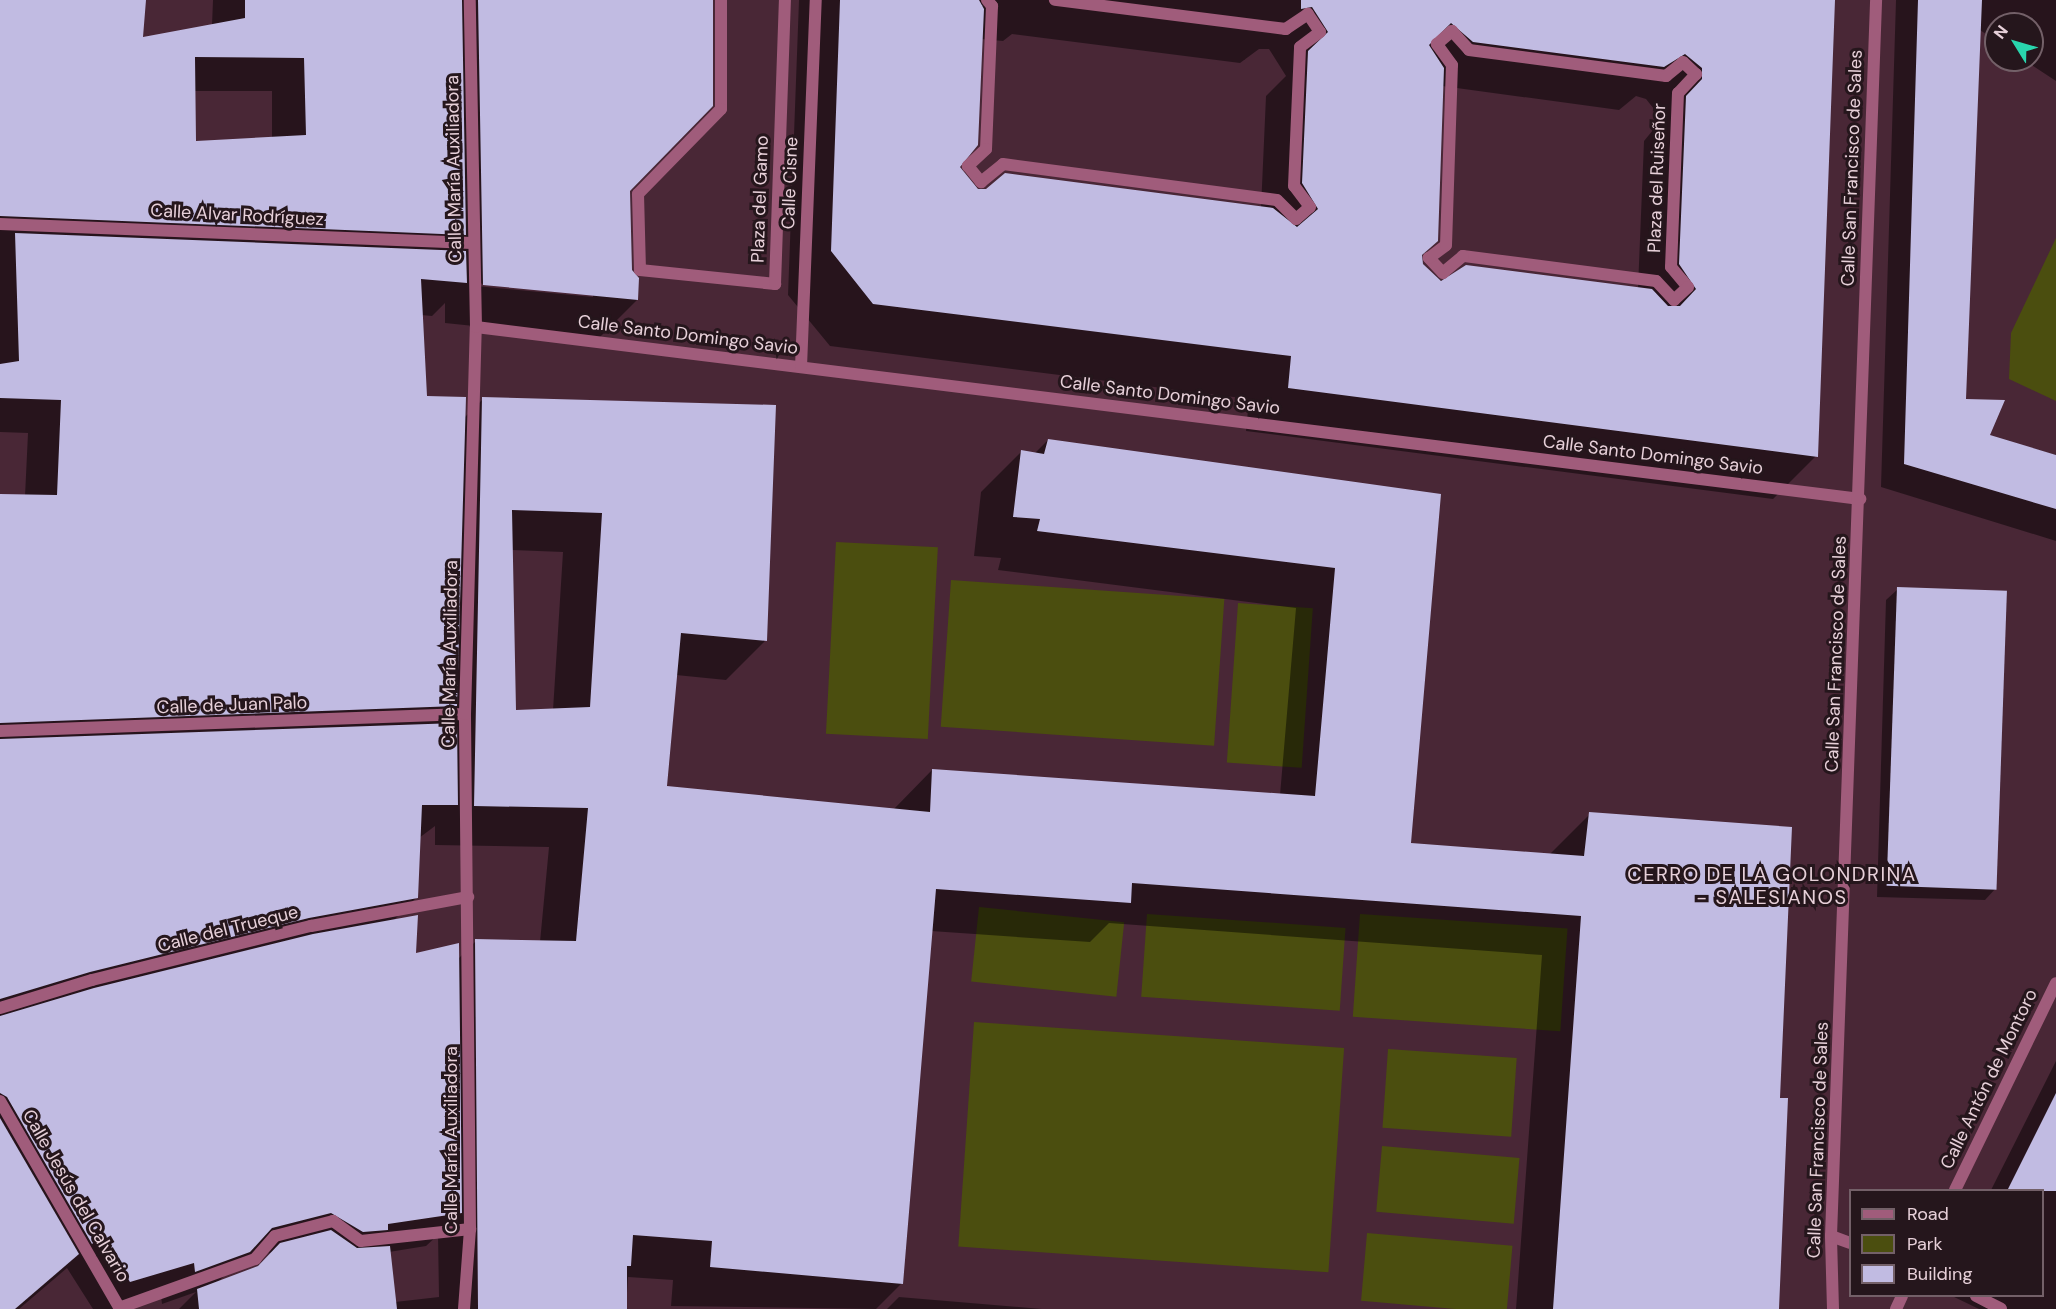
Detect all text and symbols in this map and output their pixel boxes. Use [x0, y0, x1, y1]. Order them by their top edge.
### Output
north arrow [1984, 12, 2044, 72]
text: N [1989, 21, 2013, 43]
street label: Calle San Francisco de Sales [1837, 49, 1867, 287]
street label: Calle María Auxiliadora [442, 75, 466, 263]
street label: Plaza del Ruiseñor [1644, 103, 1670, 253]
street label: Plaza del Gamo [747, 135, 773, 263]
street label: Calle Cisne [778, 136, 802, 230]
street label: Calle Alvar Rodríguez [150, 200, 324, 230]
street label: Calle Santo Domingo Savio [577, 311, 799, 359]
street label: Calle Santo Domingo Savio [1059, 371, 1281, 419]
street label: Calle Santo Domingo Savio [1542, 431, 1764, 479]
street label: Calle San Francisco de Sales [1821, 535, 1851, 773]
street label: Calle María Auxiliadora [438, 560, 462, 748]
street label: Calle de Juan Palo [156, 692, 308, 718]
district label: CERRO DE LA GOLONDRINA - SALESIANOS [1627, 862, 1917, 909]
street label: Calle del Trueque [155, 901, 301, 957]
street label: Calle Antón de Montoro [1936, 985, 2042, 1173]
street label: Calle San Francisco de Sales [1803, 1021, 1833, 1259]
street label: Calle María Auxiliadora [440, 1046, 462, 1234]
street label: Calle Jesús del Calvario [18, 1106, 134, 1286]
legend [1849, 1189, 2044, 1297]
text: Road [1907, 1202, 1949, 1226]
text: Park [1907, 1232, 1943, 1256]
text: Building [1907, 1262, 1972, 1286]

